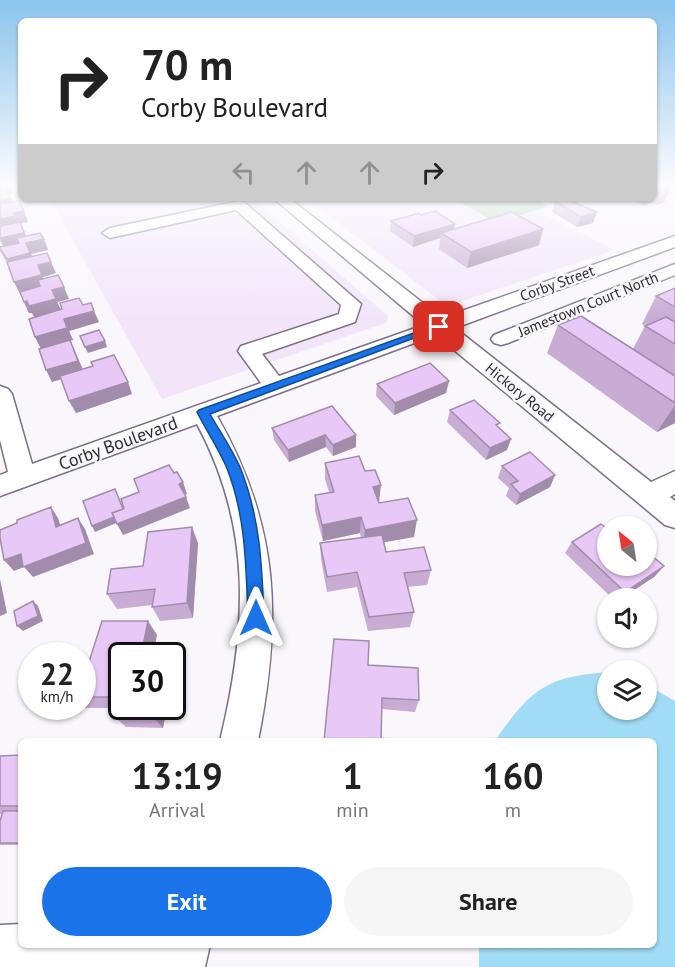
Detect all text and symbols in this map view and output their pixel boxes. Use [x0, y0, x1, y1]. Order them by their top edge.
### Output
text: 70 m [141, 37, 233, 92]
icon: right [42, 42, 120, 120]
text: Corby Boulevard [141, 90, 328, 124]
icon: left [227, 156, 260, 189]
icon: ahead [290, 156, 323, 189]
icon: ahead [353, 156, 386, 189]
icon: right [416, 156, 449, 189]
street label: Corby Street [517, 261, 597, 305]
street label: Jamestown Court North [514, 267, 661, 341]
pin [413, 301, 464, 352]
icon: arrive [422, 310, 455, 343]
street label: Hickory Road [482, 358, 558, 426]
street label: Corby Boulevard [55, 411, 181, 475]
north arrow [597, 516, 657, 576]
map controls [597, 516, 657, 720]
position arrow [224, 586, 288, 650]
button: sound [597, 588, 657, 648]
speed limit sign: 30 [108, 642, 186, 720]
text: 22 [40, 654, 74, 693]
button: layers [597, 660, 657, 720]
text: km/h [41, 687, 73, 706]
text: 13:19 [131, 752, 223, 799]
text: 1 [342, 752, 363, 799]
text: 160 [482, 752, 544, 799]
text: Arrival [149, 797, 205, 823]
text: min [336, 797, 369, 823]
text: m [505, 797, 521, 823]
button: Exit [42, 867, 332, 936]
button: Share [344, 867, 633, 936]

